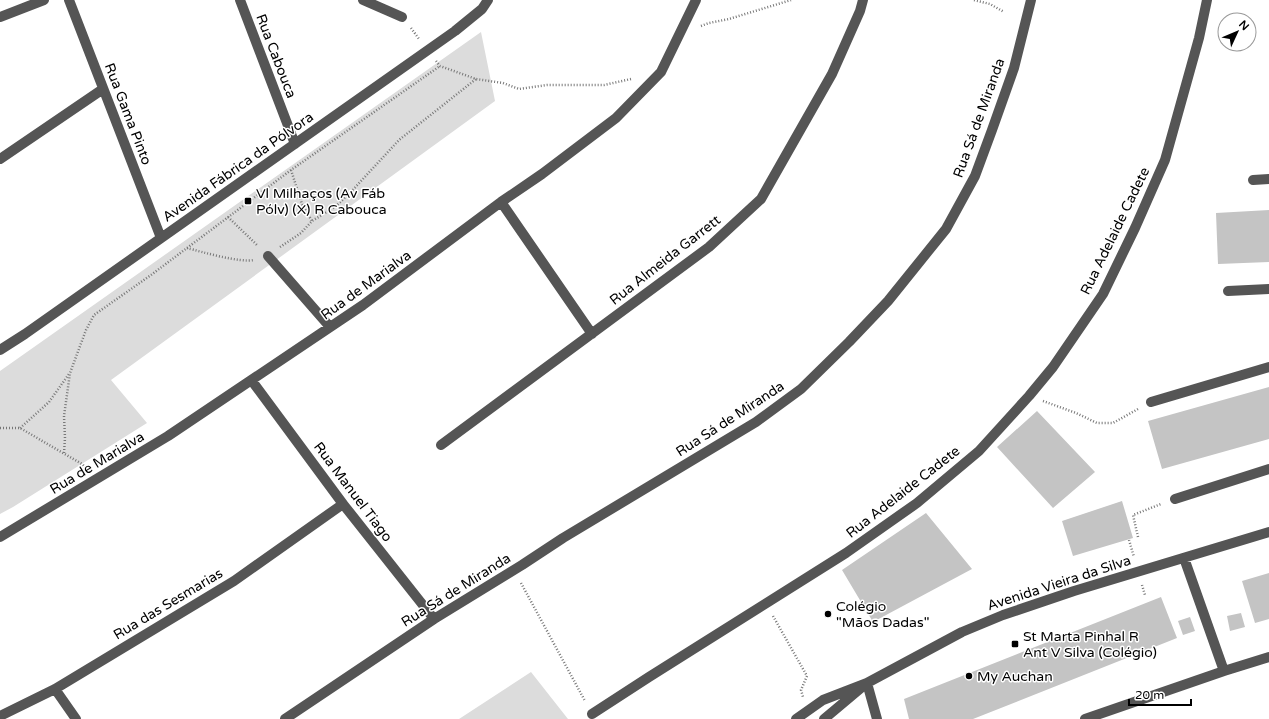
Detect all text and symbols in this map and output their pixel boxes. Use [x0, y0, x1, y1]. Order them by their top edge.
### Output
street label: Rua Cabouca [252, 11, 300, 101]
north arrow [1217, 12, 1257, 52]
text: N [1236, 18, 1252, 33]
street label: Rua Sá de Miranda [949, 56, 1009, 180]
street label: Rua Gama Pinto [101, 61, 155, 167]
street label: Avenida Fábrica da Pólvora [159, 108, 317, 226]
street label: Rua Adelaide Cadete [1077, 164, 1153, 298]
place label: Vl Milhaços (Av Fáb Pólv) (X) R Cabouca [256, 185, 387, 218]
marker: Vl Milhaços (Av Fáb Pólv) (X) R Cabouca [243, 196, 253, 206]
street label: Rua Almeida Garrett [606, 211, 724, 309]
street label: Rua de Marialva [318, 247, 414, 323]
street label: Rua Sá de Miranda [673, 378, 787, 460]
street label: Rua de Marialva [47, 428, 147, 498]
street label: Rua Manuel Tiago [310, 439, 396, 545]
street label: Rua Adelaide Cadete [843, 442, 963, 542]
street label: Rua Sá de Miranda [398, 549, 514, 631]
street label: Avenida Vieira da Silva [985, 552, 1133, 614]
street label: Rua das Sesmarias [110, 565, 226, 643]
place label: Colégio "Mãos Dadas" [836, 598, 929, 631]
marker: Colégio "Mãos Dadas" [823, 609, 833, 619]
place label: St Marta Pinhal R Ant V Silva (Colégio) [1023, 628, 1157, 661]
marker: St Marta Pinhal R Ant V Silva (Colégio) [1010, 639, 1020, 649]
place label: My Auchan [977, 668, 1053, 685]
marker: My Auchan [964, 671, 974, 681]
scale bar [1129, 681, 1191, 707]
text: 20 m [1135, 688, 1164, 702]

